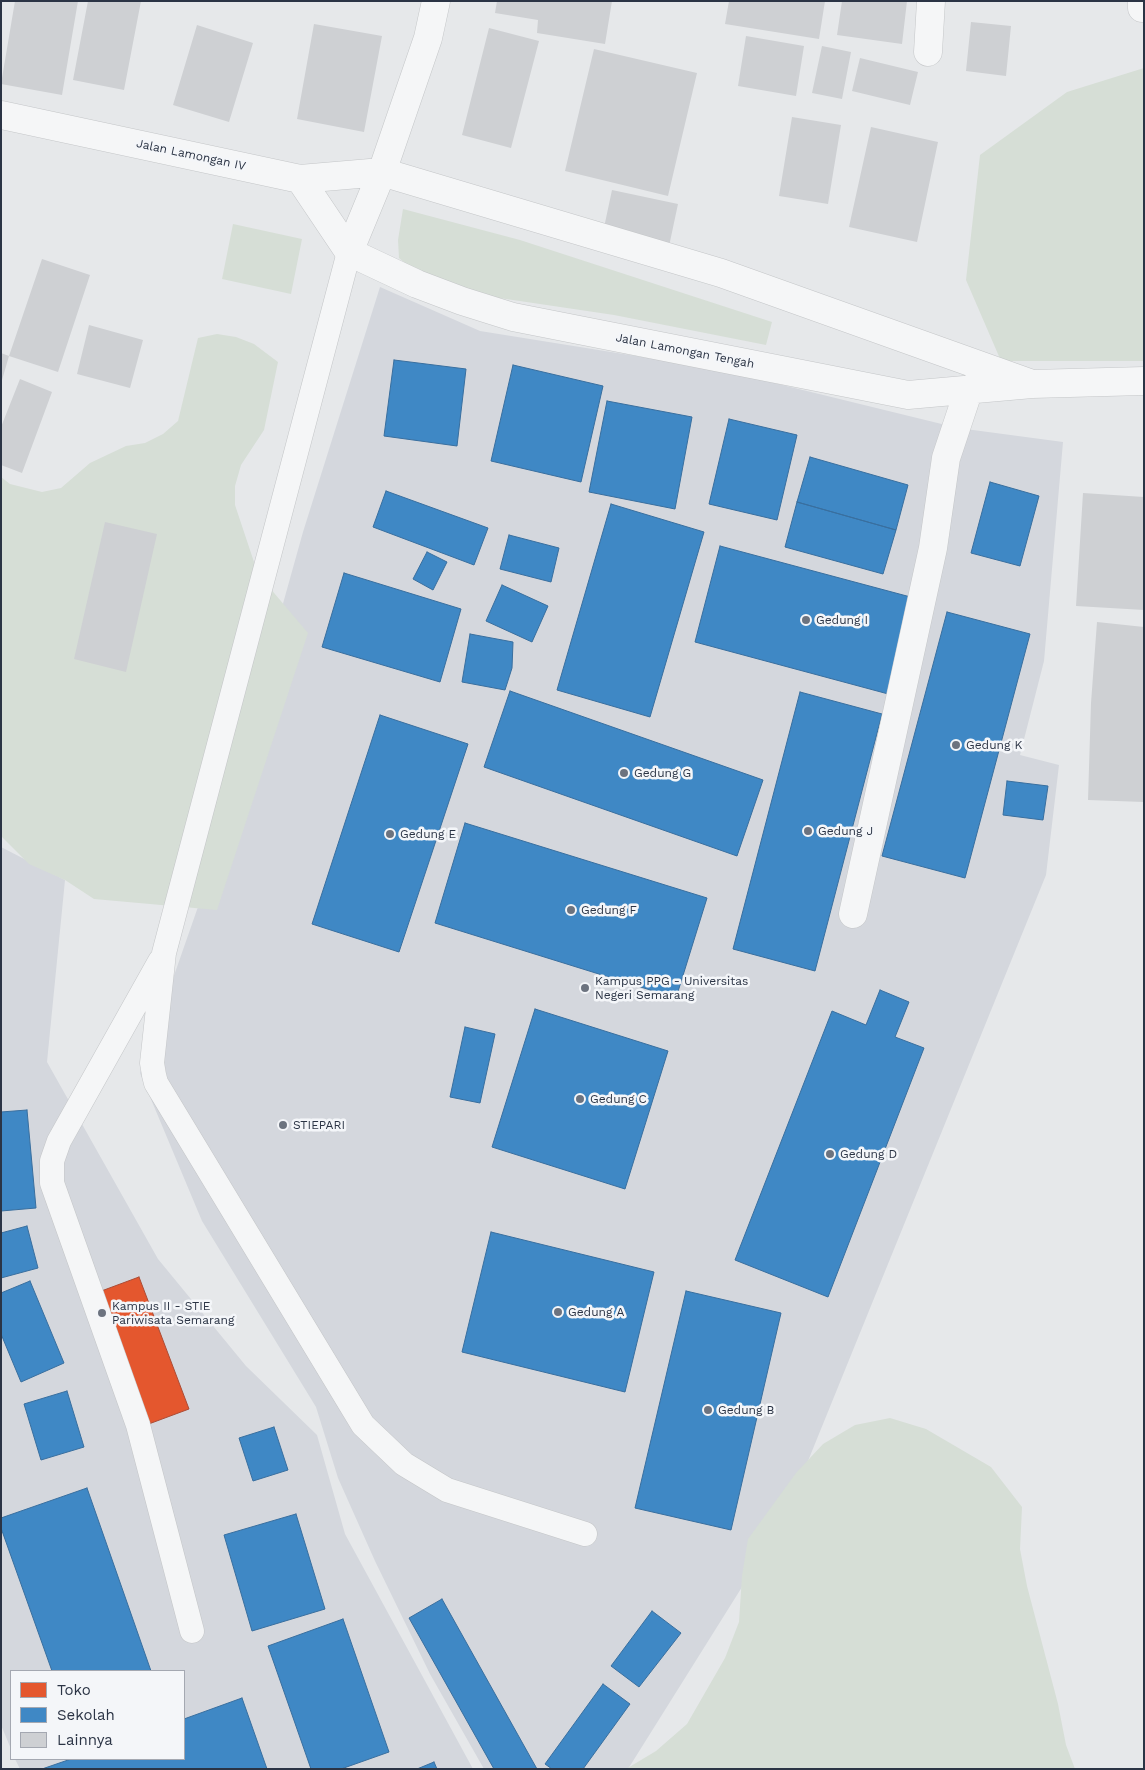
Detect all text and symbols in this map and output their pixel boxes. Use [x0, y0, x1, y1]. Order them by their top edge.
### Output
street label: Jalan Lamongan IV [135, 136, 247, 174]
street label: Jalan Lamongan Tengah [614, 330, 756, 372]
place label: Gedung I [816, 613, 868, 627]
marker: Gedung I [800, 614, 812, 626]
place label: Gedung K [966, 738, 1022, 752]
marker: Gedung K [950, 739, 962, 751]
place label: Gedung G [634, 766, 691, 780]
marker: Gedung G [618, 767, 630, 779]
place label: Gedung J [818, 824, 873, 838]
marker: Gedung J [802, 825, 814, 837]
place label: Gedung E [400, 827, 456, 841]
marker: Gedung E [384, 828, 396, 840]
place label: Gedung F [581, 903, 637, 917]
marker: Gedung F [565, 904, 577, 916]
place label: Kampus PPG - Universitas Negeri Semarang [595, 974, 748, 1002]
marker: Kampus PPG - Universitas Negeri Semarang [579, 982, 591, 994]
place label: Gedung C [590, 1092, 647, 1106]
marker: Gedung C [574, 1093, 586, 1105]
place label: STIEPARI [293, 1118, 345, 1132]
marker: STIEPARI [277, 1119, 289, 1131]
place label: Gedung D [840, 1147, 897, 1161]
marker: Gedung D [824, 1148, 836, 1160]
place label: Kampus II - STIE Pariwisata Semarang [112, 1299, 234, 1327]
place label: Gedung A [568, 1305, 624, 1319]
marker: Gedung A [552, 1306, 564, 1318]
marker: Kampus II - STIE Pariwisata Semarang [96, 1307, 108, 1319]
place label: Gedung B [718, 1403, 774, 1417]
marker: Gedung B [702, 1404, 714, 1416]
legend [10, 1670, 185, 1760]
text: Toko [57, 1681, 91, 1699]
text: Sekolah [57, 1706, 115, 1724]
text: Lainnya [57, 1731, 113, 1749]

